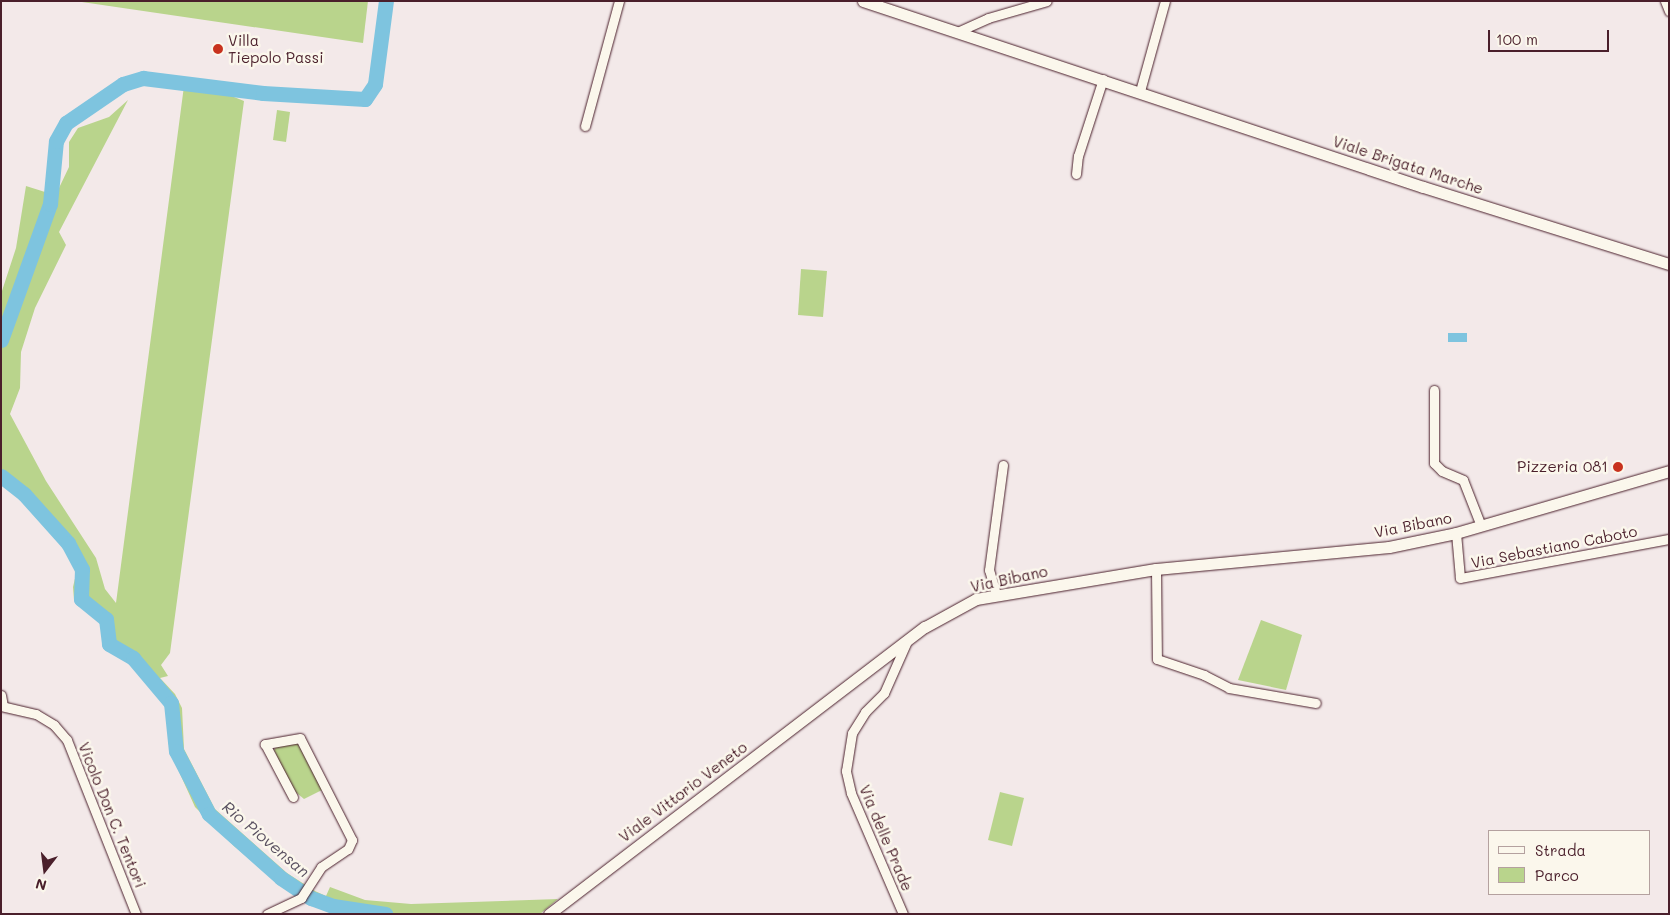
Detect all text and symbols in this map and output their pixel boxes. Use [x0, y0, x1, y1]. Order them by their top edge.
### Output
scale bar [1490, 20, 1611, 52]
text: 100 m [1496, 29, 1538, 49]
place label: Villa Tiepolo Passi [228, 31, 324, 66]
marker: Villa Tiepolo Passi [212, 43, 224, 55]
street label: Viale Brigata Marche [1331, 132, 1485, 198]
place label: Pizzeria 081 [1517, 458, 1608, 476]
marker: Pizzeria 081 [1612, 461, 1624, 473]
street label: Via Bibano [1373, 509, 1453, 541]
street label: Via Sebastiano Caboto [1469, 522, 1639, 572]
street label: Via Bibano [969, 562, 1049, 596]
street label: Viale Vittorio Veneto [615, 738, 751, 846]
street label: Vicolo Don C. Tentori [75, 740, 149, 890]
street label: Via delle Prade [856, 782, 916, 894]
water label: Rio Piovensan [219, 797, 313, 881]
legend [1488, 830, 1650, 895]
text: Strada [1535, 840, 1586, 860]
north arrow [20, 845, 70, 895]
text: Parco [1535, 865, 1579, 885]
text: N [33, 874, 49, 896]

